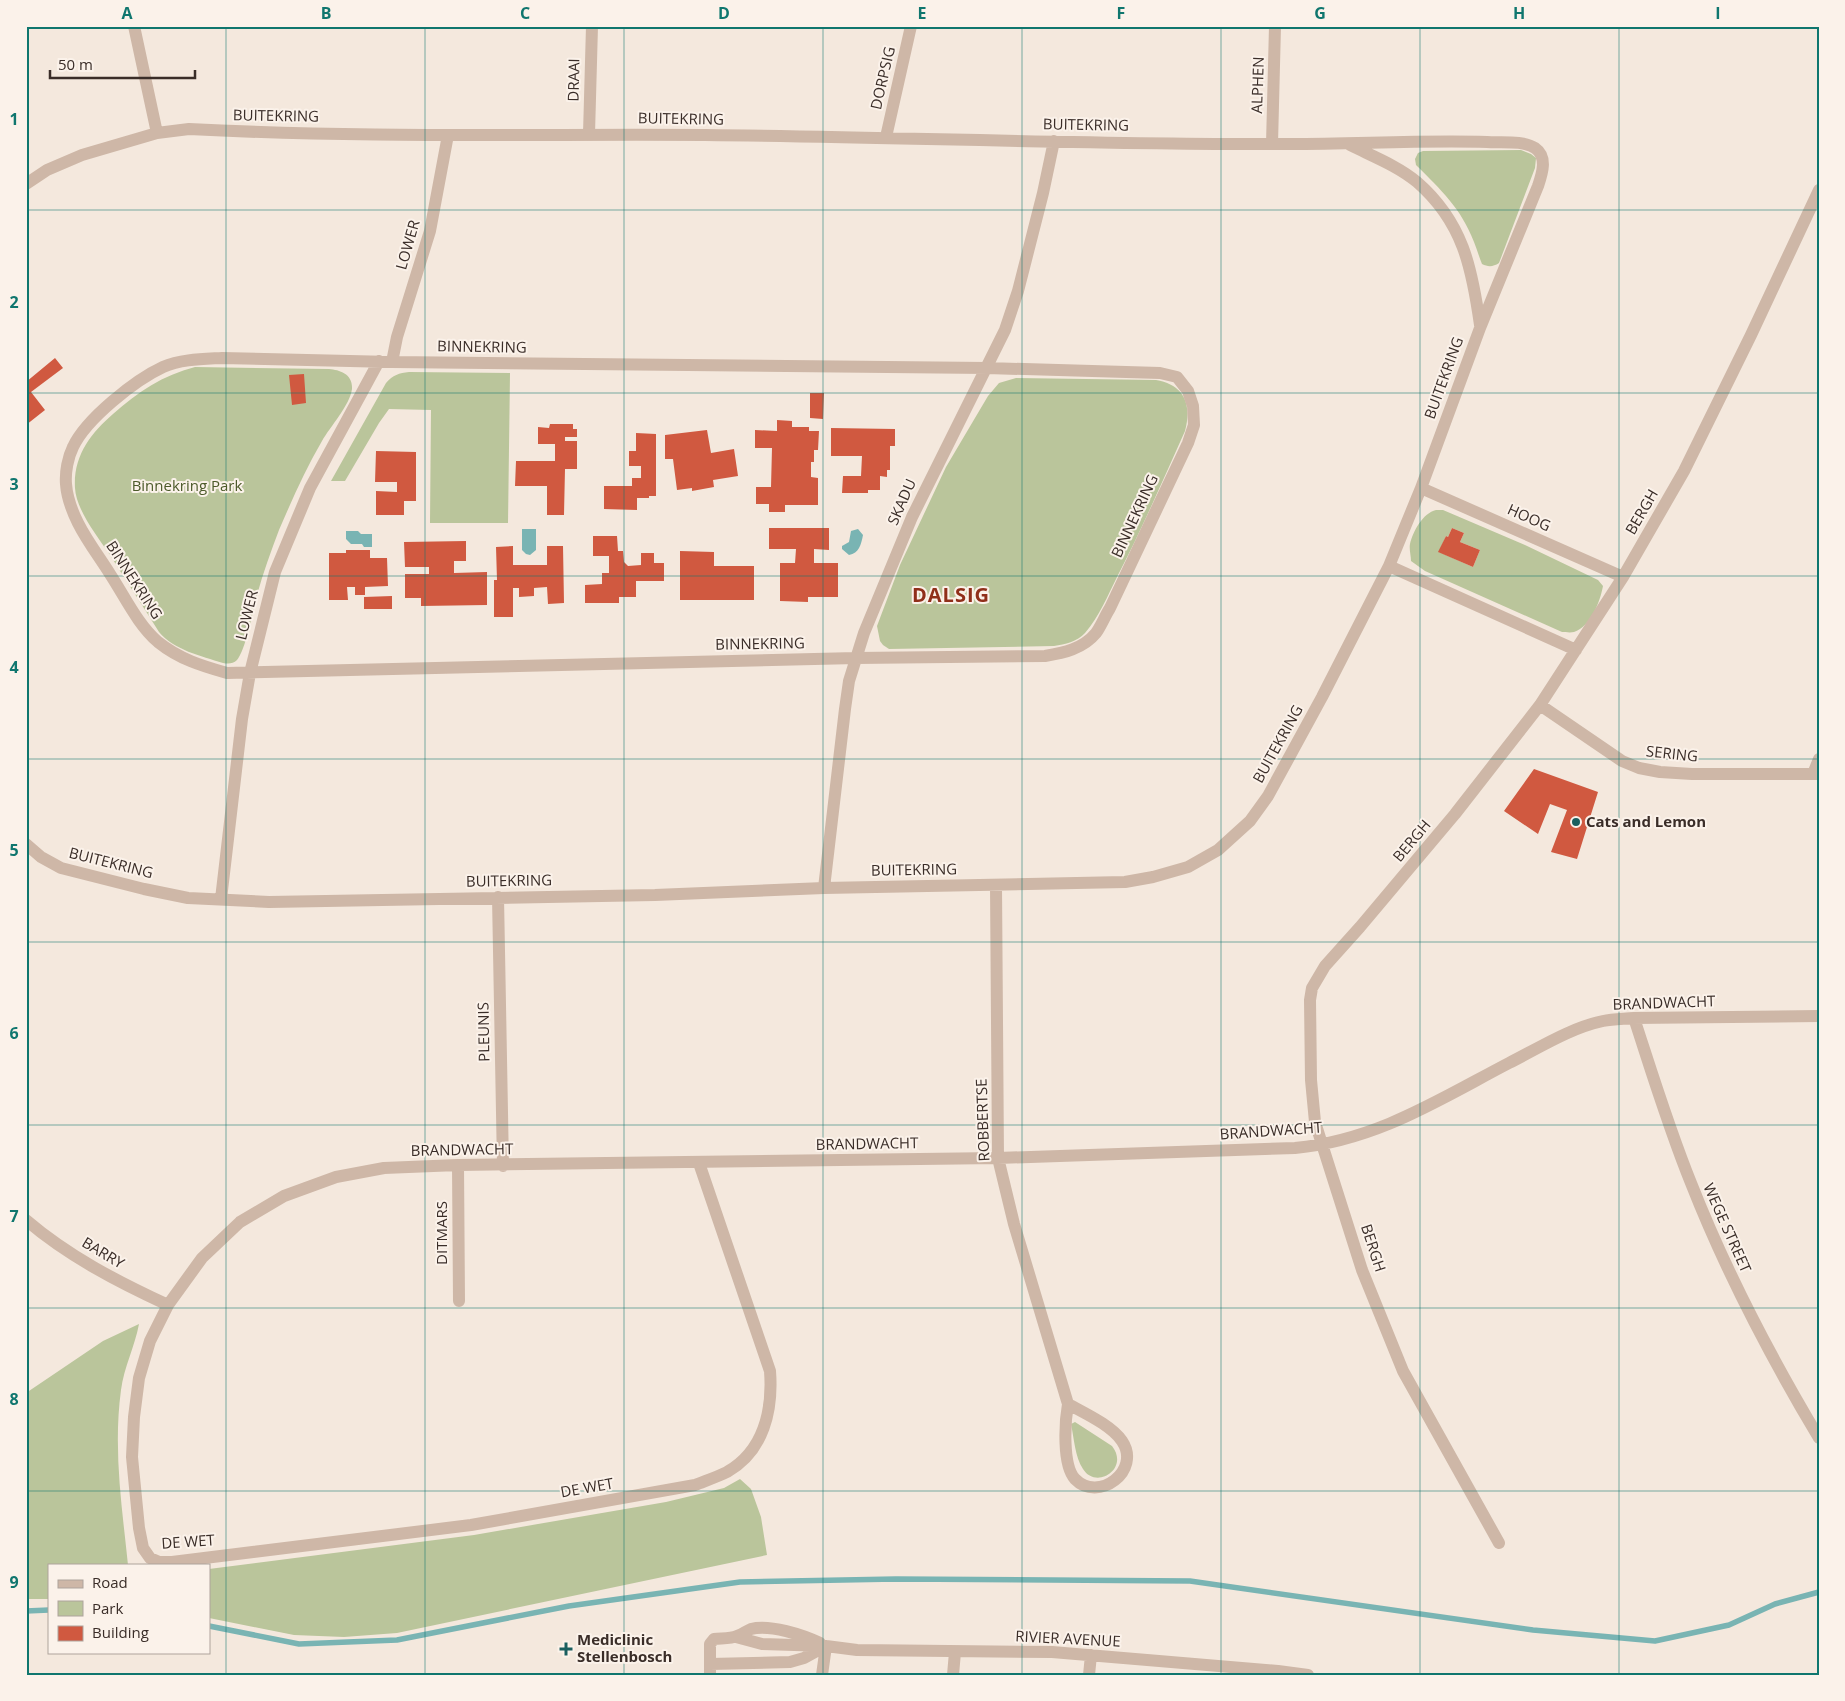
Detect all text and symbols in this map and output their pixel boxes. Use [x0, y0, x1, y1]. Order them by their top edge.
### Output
text: A [121, 2, 133, 24]
text: B [321, 2, 331, 24]
text: C [520, 2, 530, 24]
text: D [718, 2, 730, 24]
text: E [918, 2, 927, 24]
text: F [1117, 2, 1125, 24]
text: G [1314, 2, 1326, 24]
text: H [1513, 2, 1525, 24]
text: I [1715, 2, 1721, 24]
street label: DORPSIG [865, 44, 899, 111]
scale bar [50, 48, 195, 80]
text: 50 m [58, 54, 93, 74]
street label: ALPHEN [1246, 56, 1268, 114]
street label: DRAAI [563, 58, 583, 102]
street label: BUITEKRING [233, 104, 319, 126]
street label: BUITEKRING [638, 107, 724, 129]
text: 1 [9, 108, 19, 130]
street label: BUITEKRING [1043, 113, 1129, 135]
street label: LOWER [390, 217, 424, 272]
text: 2 [9, 291, 19, 313]
street label: BUITEKRING [1419, 334, 1467, 422]
street label: BINNEKRING [437, 335, 527, 357]
street label: BINNEKRING [1106, 471, 1162, 560]
text: 3 [9, 473, 19, 495]
park label: Binnekring Park [132, 475, 242, 495]
street label: SKADU [882, 475, 920, 528]
street label: BERGH [1620, 485, 1662, 538]
street label: HOOG [1505, 499, 1554, 535]
street label: BINNEKRING [102, 536, 168, 622]
district label: DALSIG [912, 581, 990, 608]
street label: LOWER [230, 587, 262, 642]
street label: BINNEKRING [715, 632, 805, 654]
text: 4 [9, 656, 19, 678]
street label: BUITEKRING [1247, 701, 1307, 786]
street label: SERING [1645, 740, 1699, 766]
place label: Cats and Lemon [1586, 811, 1706, 831]
street label: BERGH [1388, 815, 1435, 866]
marker: Cats and Lemon [1570, 816, 1582, 828]
text: 5 [9, 839, 19, 861]
street label: BUITEKRING [67, 842, 156, 882]
street label: BUITEKRING [871, 858, 957, 880]
street label: BUITEKRING [466, 869, 552, 891]
street label: BRANDWACHT [1612, 990, 1716, 1014]
street label: PLEUNIS [472, 1002, 494, 1062]
text: 6 [9, 1022, 19, 1044]
street label: ROBBERTSE [971, 1078, 993, 1162]
street label: BRANDWACHT [1219, 1116, 1324, 1144]
street label: BRANDWACHT [815, 1132, 919, 1154]
street label: BRANDWACHT [410, 1138, 514, 1160]
street label: WEGE STREET [1699, 1180, 1757, 1276]
street label: DITMARS [431, 1201, 451, 1265]
text: 7 [9, 1205, 19, 1227]
street label: BERGH [1357, 1221, 1391, 1274]
street label: BARRY [79, 1232, 129, 1273]
text: 8 [9, 1388, 19, 1410]
street label: DE WET [559, 1472, 616, 1502]
street label: DE WET [161, 1529, 216, 1553]
legend [48, 1564, 210, 1654]
text: 9 [9, 1571, 19, 1593]
text: Road [92, 1572, 128, 1592]
text: Park [92, 1598, 123, 1618]
text: Building [92, 1622, 149, 1642]
street label: RIVIER AVENUE [1015, 1625, 1121, 1651]
place label: Mediclinic Stellenbosch [577, 1629, 672, 1666]
marker: Mediclinic Stellenbosch [559, 1642, 573, 1656]

